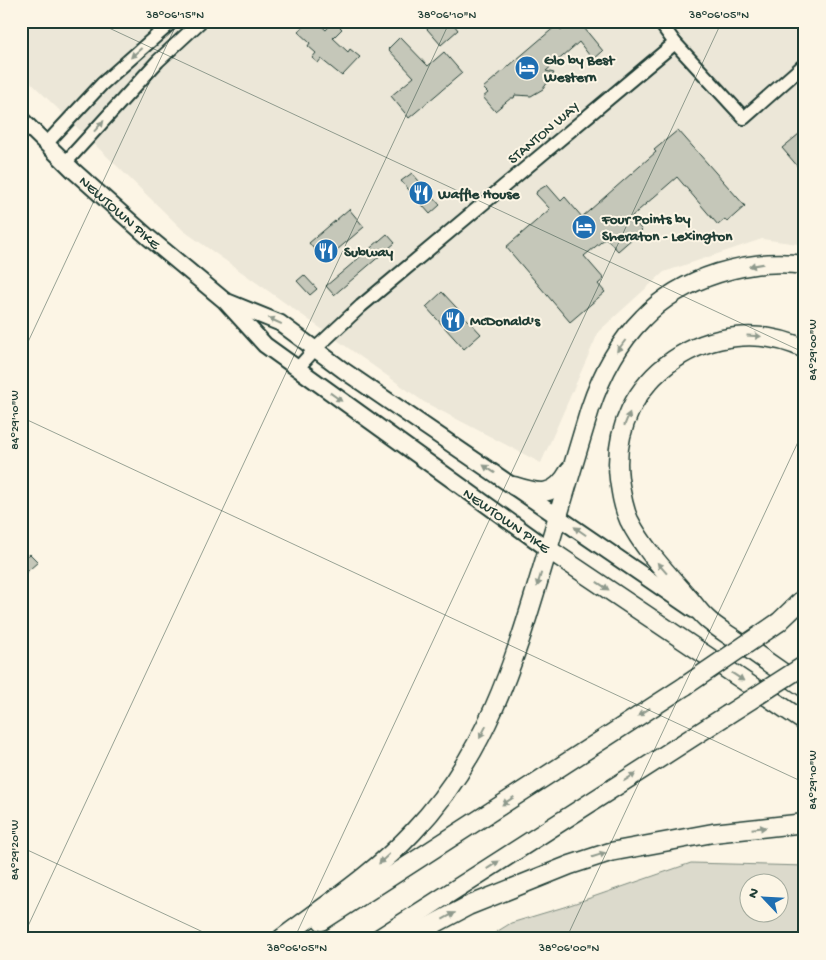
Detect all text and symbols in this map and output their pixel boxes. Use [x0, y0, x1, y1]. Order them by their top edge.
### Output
text: 38°06'15"N [145, 9, 204, 23]
text: 38°06'10"N [417, 9, 476, 23]
text: 38°06'05"N [688, 9, 749, 23]
one-way arrow [130, 47, 142, 59]
place label: Glo by Best Western [543, 52, 616, 87]
hotel icon: Glo by Best Western [514, 55, 540, 81]
street label: STANTON WAY [505, 98, 584, 169]
one-way arrow [93, 120, 105, 132]
street label: NEWTOWN PIKE [75, 173, 164, 255]
restaurant icon: Waffle House [408, 180, 434, 206]
place label: Waffle House [437, 186, 521, 204]
place label: Four Points by Sheraton - Lexington [601, 211, 733, 246]
hotel icon: Four Points by Sheraton - Lexington [571, 214, 597, 240]
restaurant icon: Subway [313, 238, 339, 264]
place label: Subway [344, 244, 394, 262]
one-way arrow [748, 261, 764, 269]
restaurant icon: McDonald's [440, 307, 466, 333]
place label: McDonald's [470, 313, 541, 331]
one-way arrow [268, 317, 282, 325]
text: 84°29'00"W [807, 319, 821, 381]
one-way arrow [746, 333, 762, 341]
one-way arrow [617, 339, 627, 352]
text: 84°29'10"W [9, 390, 23, 450]
one-way arrow [329, 392, 343, 402]
one-way arrow [623, 411, 631, 426]
one-way arrow [482, 464, 496, 474]
street label: NEWTOWN PIKE [459, 485, 553, 559]
one-way arrow [573, 526, 586, 536]
one-way arrow [657, 562, 668, 575]
one-way arrow [535, 572, 543, 587]
one-way arrow [597, 581, 610, 591]
one-way arrow [731, 672, 745, 682]
one-way arrow [637, 708, 651, 717]
one-way arrow [479, 725, 487, 739]
text: 84°29'10"W [807, 750, 821, 810]
one-way arrow [623, 773, 637, 782]
one-way arrow [501, 796, 514, 805]
text: 84°29'20"W [9, 820, 23, 880]
one-way arrow [752, 824, 768, 832]
one-way arrow [592, 851, 607, 858]
one-way arrow [379, 853, 391, 865]
one-way arrow [486, 860, 500, 870]
north arrow [738, 872, 788, 922]
text: N [745, 886, 764, 901]
one-way arrow [442, 912, 456, 920]
text: 38°06'05"N [266, 942, 327, 956]
text: 38°06'00"N [538, 942, 599, 956]

